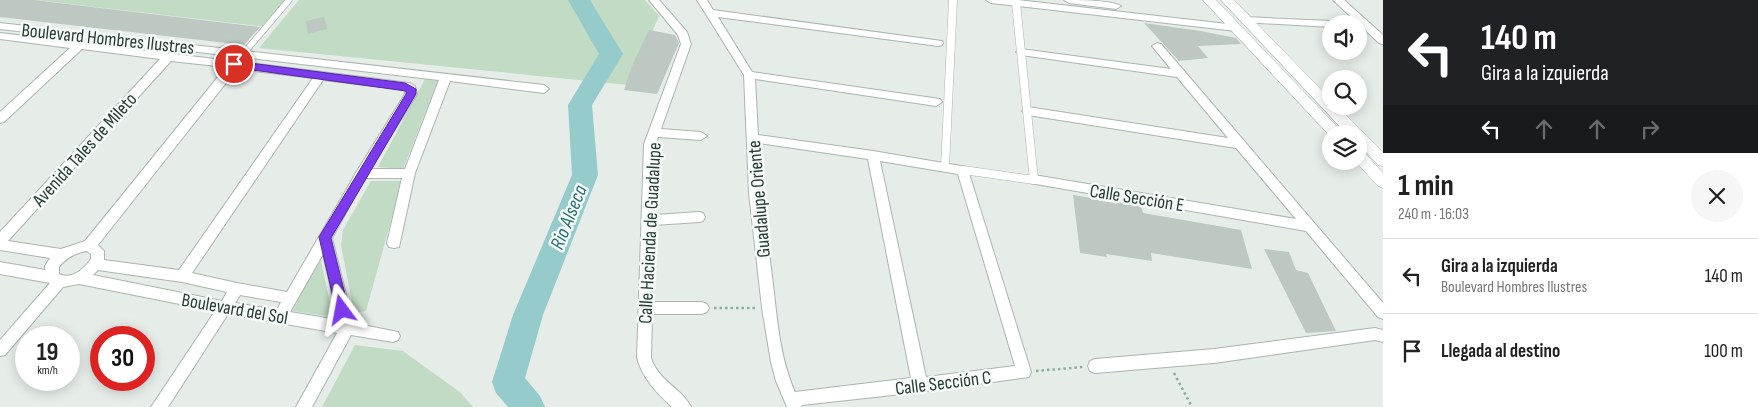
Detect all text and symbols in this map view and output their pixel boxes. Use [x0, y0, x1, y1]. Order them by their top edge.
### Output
map controls [1322, 15, 1367, 170]
button: sound [1322, 15, 1367, 60]
text: 140 m [1481, 17, 1557, 60]
street label: Boulevard Hombres Ilustres [20, 19, 196, 60]
icon: left [1398, 20, 1463, 85]
pin [213, 43, 255, 85]
icon: arrive [220, 50, 248, 78]
text: Gira a la izquierda [1481, 60, 1609, 87]
button: search [1322, 70, 1367, 115]
street label: Avenida Tales de Mileto [27, 88, 142, 213]
icon: left [1477, 115, 1505, 143]
icon: ahead [1530, 115, 1558, 143]
icon: ahead [1583, 115, 1611, 143]
icon: right [1636, 115, 1664, 143]
button: layers [1322, 125, 1367, 170]
street label: Guadalupe Oriente [743, 139, 776, 258]
street label: Calle Hacienda de Guadalupe [634, 142, 667, 324]
text: 1 min [1398, 168, 1454, 204]
button: close [1691, 170, 1743, 222]
street label: Calle Sección E [1088, 180, 1186, 217]
water label: Rio Alseca [545, 182, 593, 253]
text: 240 m · 16:03 [1398, 205, 1469, 224]
text: Gira a la izquierda [1441, 255, 1558, 278]
icon: left [1398, 262, 1426, 290]
text: 140 m [1705, 265, 1743, 288]
text: Boulevard Hombres Ilustres [1441, 278, 1587, 297]
position arrow [315, 283, 367, 335]
street label: Boulevard del Sol [180, 289, 290, 330]
speed limit sign: 30 [90, 326, 155, 391]
text: 19 [37, 337, 58, 368]
icon: arrive [1398, 337, 1426, 365]
text: Llegada al destino [1441, 340, 1560, 363]
text: 100 m [1704, 340, 1743, 363]
text: km/h [37, 363, 58, 378]
street label: Calle Sección C [894, 366, 993, 401]

